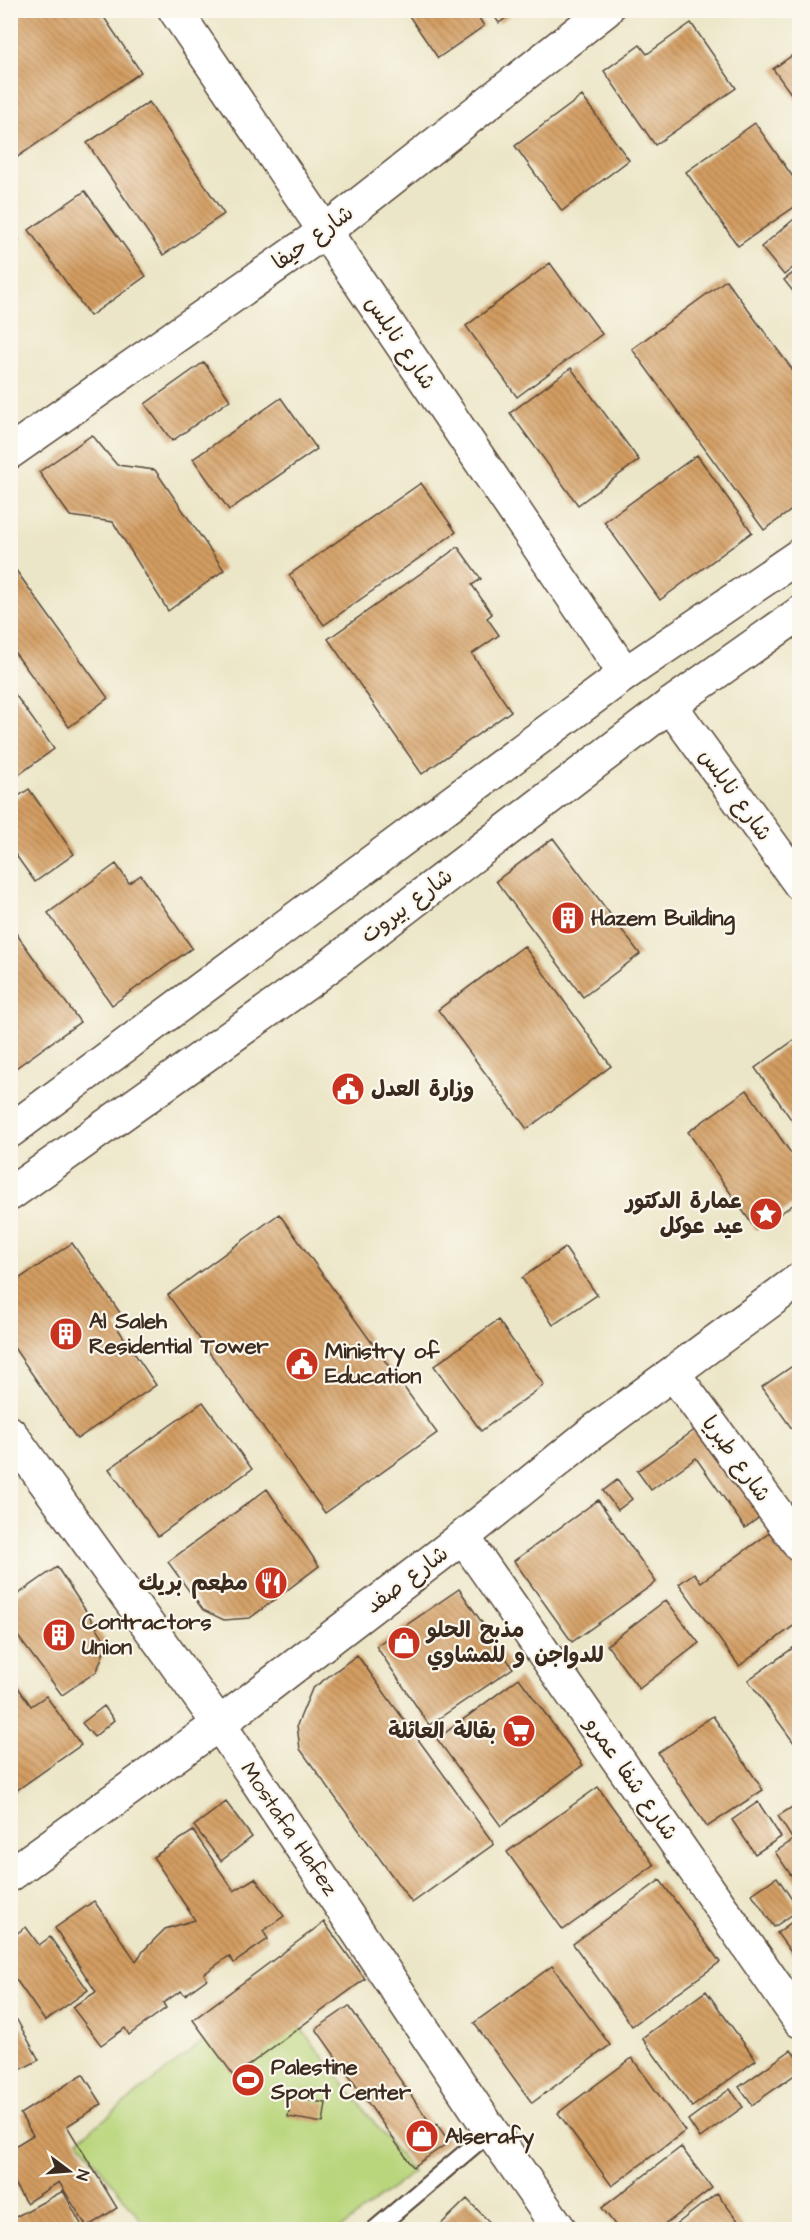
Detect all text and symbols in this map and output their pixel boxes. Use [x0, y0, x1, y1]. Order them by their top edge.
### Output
street label: شارع حيفا [266, 198, 360, 278]
street label: شارع نابلس [357, 290, 443, 396]
street label: شارع نابلس [691, 742, 779, 848]
street label: شارع بيروت [355, 861, 459, 951]
building icon: Hazem Building [550, 900, 586, 936]
place label: Hazem Building [591, 903, 735, 935]
public building icon: وزارة العدل [330, 1071, 366, 1107]
place label: وزارة العدل [371, 1074, 474, 1105]
place label: عمارة الدكتور عيد عوكل [624, 1186, 743, 1242]
place icon: عمارة الدكتور عيد عوكل [748, 1196, 784, 1232]
place label: Al Saleh Residential Tower [89, 1306, 270, 1362]
building icon: Al Saleh Residential Tower [48, 1316, 84, 1352]
place label: Ministry of Education [325, 1336, 440, 1392]
public building icon: Ministry of Education [284, 1346, 320, 1382]
street label: شارع طبريا [694, 1409, 778, 1509]
street label: شارع صفد [359, 1539, 455, 1621]
restaurant icon: مطعم بريك [253, 1565, 289, 1601]
place label: مطعم بريك [139, 1568, 248, 1599]
place label: Contractors Union [82, 1607, 212, 1663]
place label: مذبح الحلو للدواجن و للمشاوي [425, 1615, 604, 1671]
building icon: Contractors Union [41, 1617, 77, 1653]
shop icon: مذبح الحلو للدواجن و للمشاوي [386, 1625, 422, 1661]
street label: شارع شفا عمرو [576, 1710, 685, 1847]
supermarket icon: بقالة العائلة [501, 1713, 537, 1749]
place label: بقالة العائلة [388, 1716, 496, 1747]
street label: Mostafa Hafez [233, 1756, 345, 1902]
place label: Palestine Sport Center [270, 2052, 412, 2108]
sports icon: Palestine Sport Center [230, 2062, 266, 2098]
shop icon: Alserafy [404, 2118, 440, 2154]
place label: Alserafy [445, 2121, 535, 2154]
north arrow [39, 2141, 99, 2201]
text: N [71, 2167, 94, 2183]

